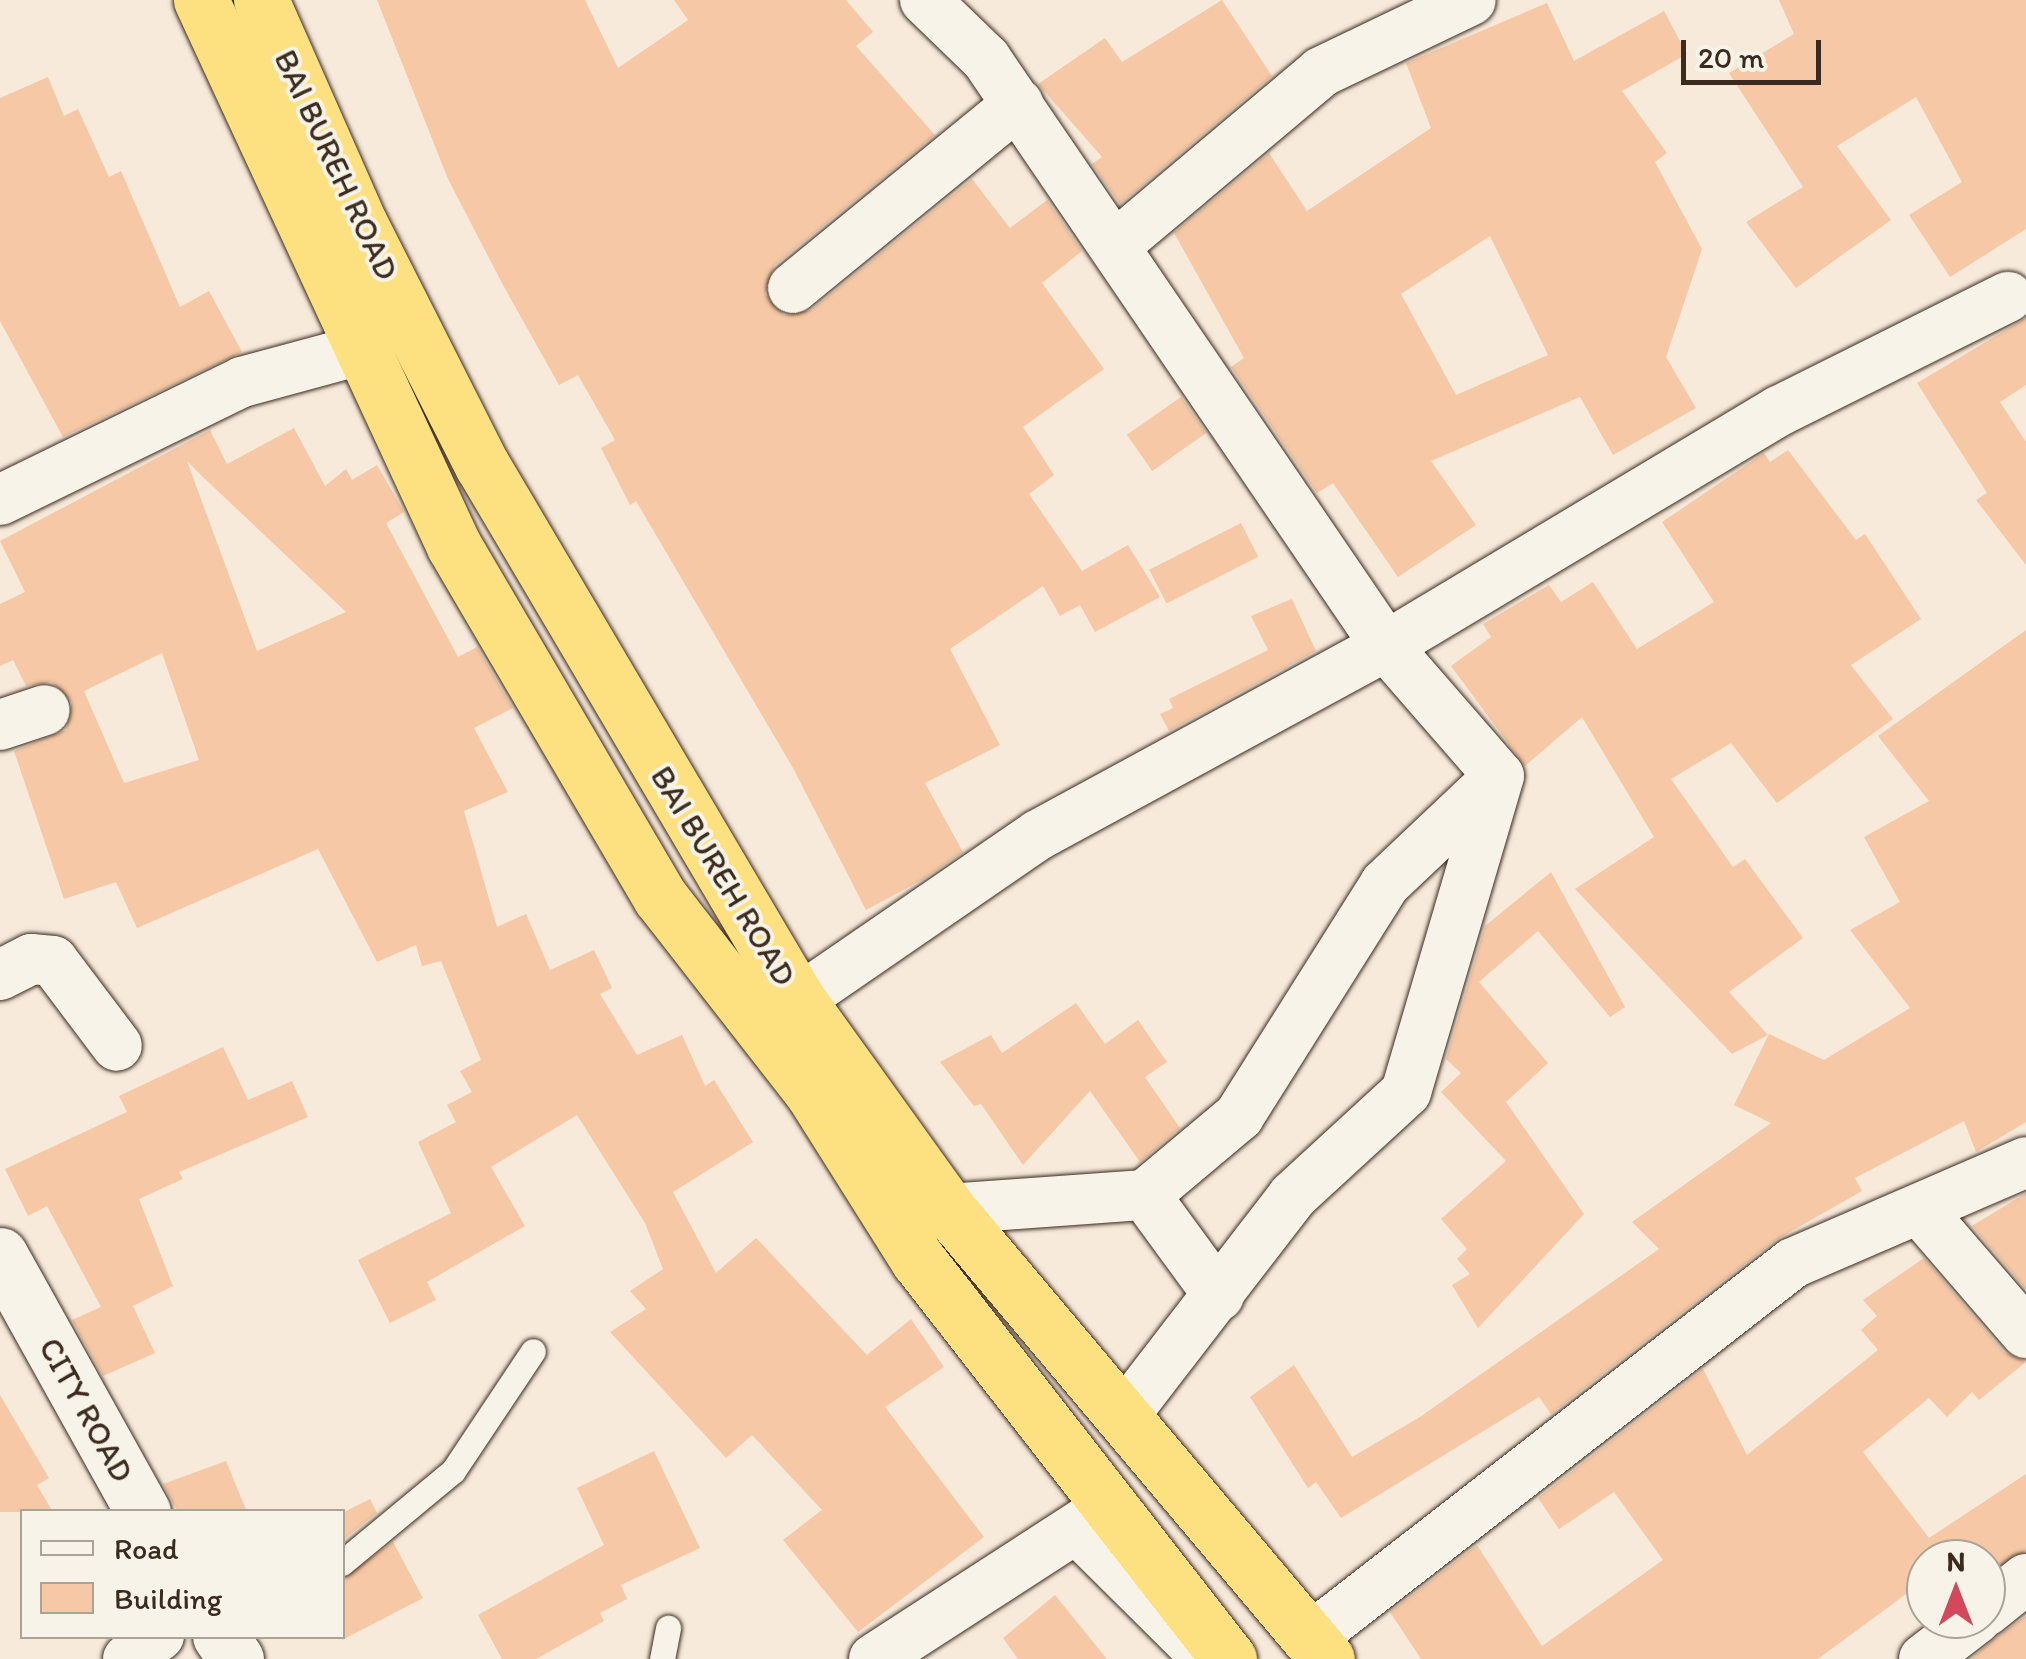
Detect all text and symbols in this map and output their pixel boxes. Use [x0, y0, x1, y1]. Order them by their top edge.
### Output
scale bar [1686, 20, 1826, 82]
text: 20 m [1698, 39, 1764, 76]
street label: BAI BUREH ROAD [266, 44, 406, 286]
street label: BAI BUREH ROAD [642, 759, 804, 993]
street label: CITY ROAD [31, 1331, 141, 1489]
legend [20, 1509, 345, 1639]
text: Road [114, 1530, 179, 1567]
north arrow [1906, 1539, 2006, 1639]
text: N [1947, 1544, 1965, 1578]
text: Building [114, 1580, 222, 1617]

